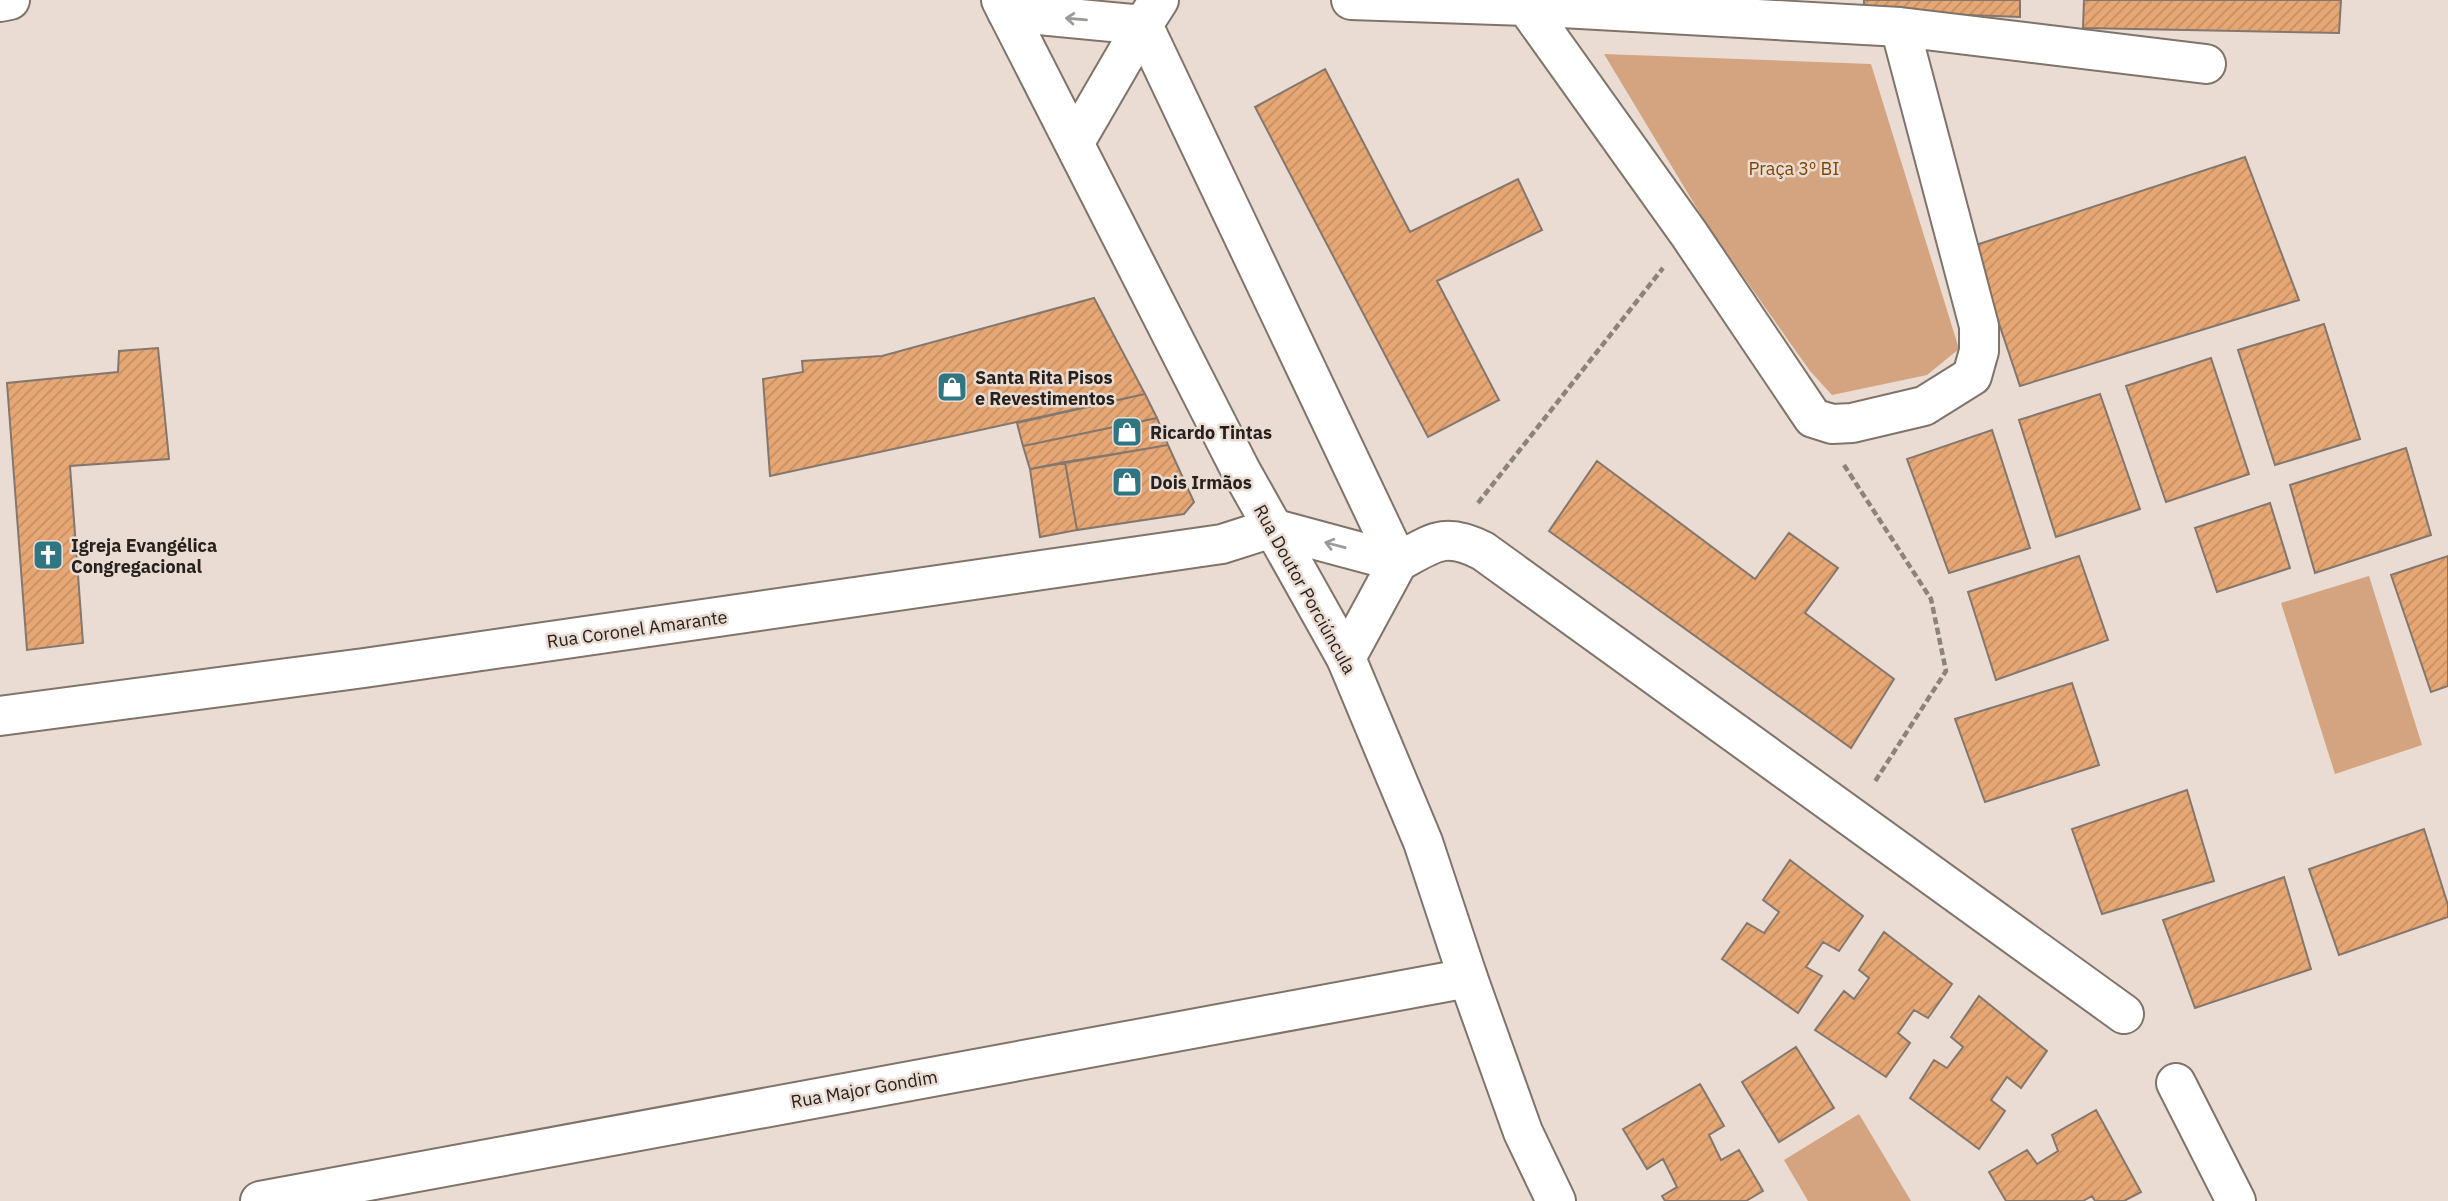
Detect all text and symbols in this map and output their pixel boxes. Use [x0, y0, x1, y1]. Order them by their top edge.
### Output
one-way arrow [1065, 12, 1087, 25]
park label: Praça 3º BI [1749, 157, 1839, 180]
place label: Santa Rita Pisos e Revestimentos [975, 366, 1115, 410]
shop icon: Santa Rita Pisos e Revestimentos [935, 370, 969, 404]
shop icon: Ricardo Tintas [1110, 415, 1144, 449]
place label: Ricardo Tintas [1150, 421, 1272, 444]
shop icon: Dois Irmãos [1110, 465, 1144, 499]
place label: Dois Irmãos [1150, 471, 1252, 494]
street label: Rua Doutor Porciúncula [1249, 500, 1361, 678]
place label: Igreja Evangélica Congregacional [71, 534, 217, 578]
church icon: Igreja Evangélica Congregacional [31, 538, 65, 572]
one-way arrow [1324, 538, 1347, 551]
street label: Rua Coronel Amarante [545, 605, 729, 653]
street label: Rua Major Gondim [789, 1065, 939, 1113]

